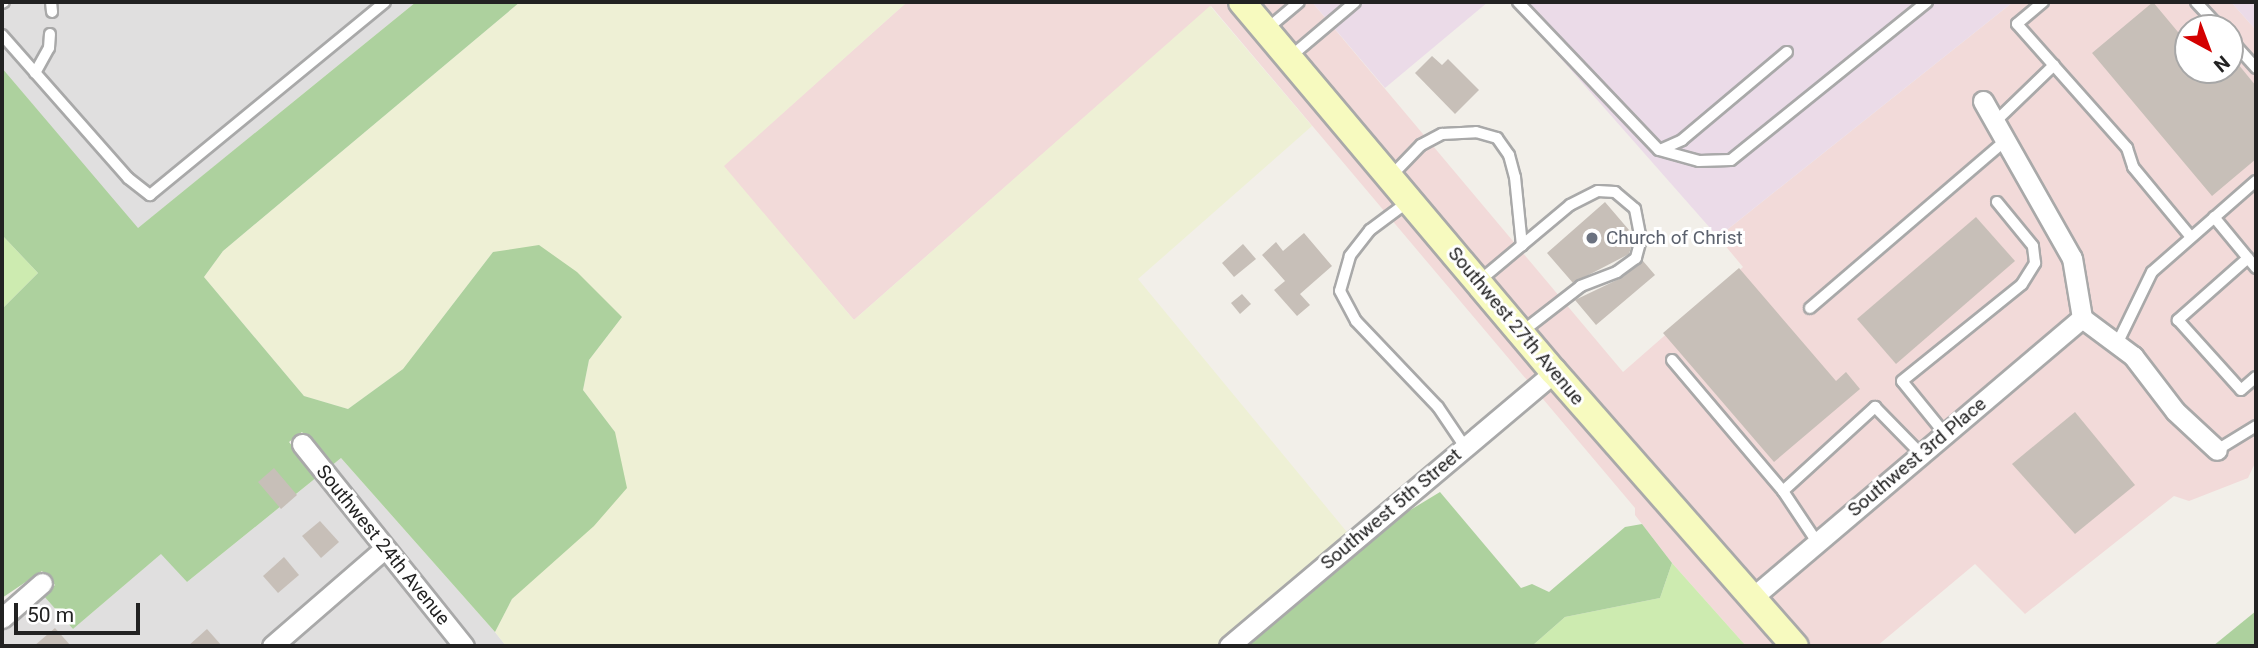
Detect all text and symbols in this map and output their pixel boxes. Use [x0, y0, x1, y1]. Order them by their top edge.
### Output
north arrow [2174, 14, 2244, 84]
text: N [2209, 51, 2234, 77]
place label: Church of Christ [1606, 227, 1743, 249]
marker: Church of Christ [1584, 230, 1600, 246]
street label: Southwest 27th Avenue [1443, 242, 1589, 410]
street label: Southwest 3rd Place [1843, 392, 1991, 522]
street label: Southwest 5th Street [1316, 444, 1466, 574]
street label: Southwest 24th Avenue [311, 460, 455, 630]
scale bar [18, 588, 144, 632]
text: 50 m [27, 603, 74, 627]

